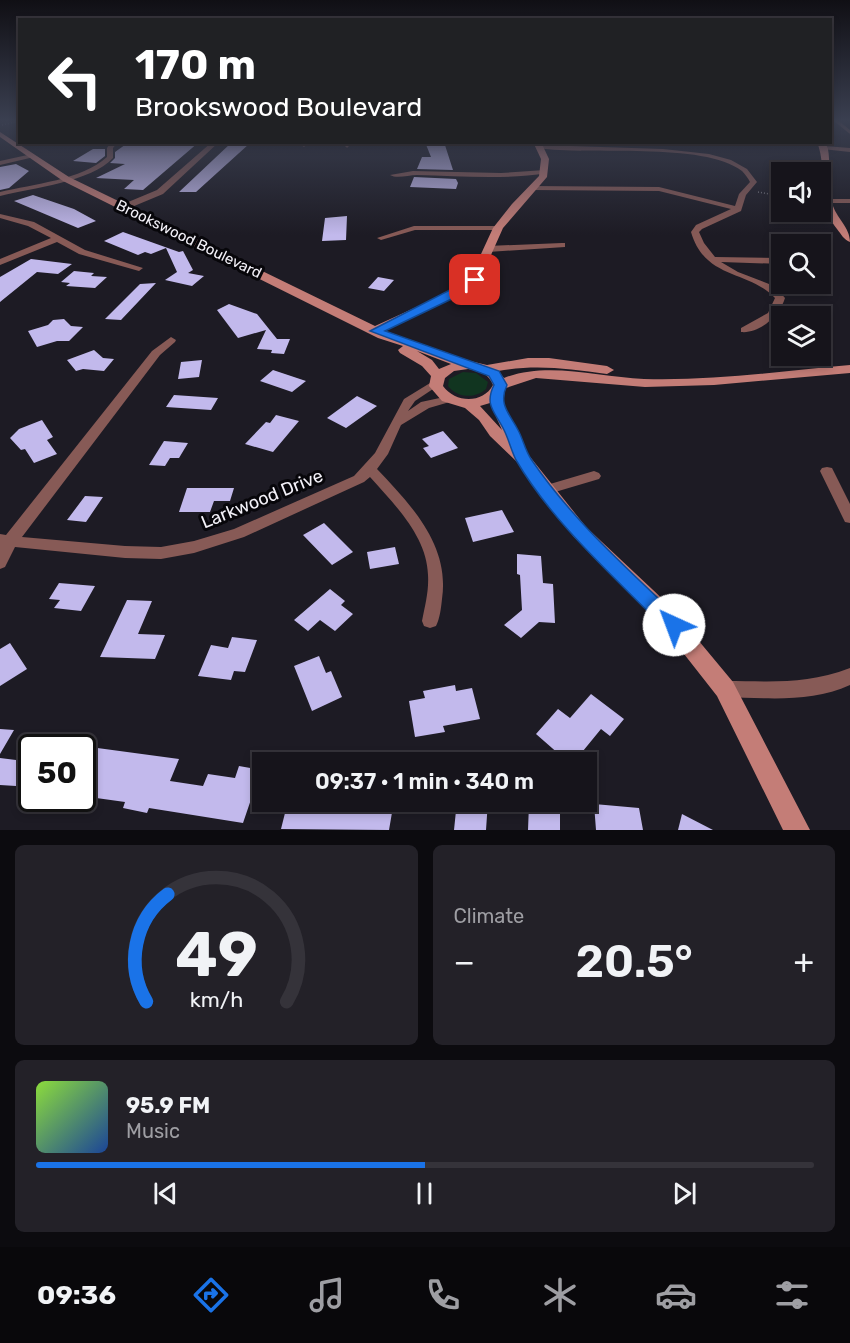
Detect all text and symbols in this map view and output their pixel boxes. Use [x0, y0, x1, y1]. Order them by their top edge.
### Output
text: 170 m [135, 40, 256, 90]
icon: left [36, 42, 114, 120]
text: Brookswood Boulevard [135, 91, 422, 123]
map controls [771, 162, 831, 366]
button: sound [771, 162, 831, 222]
street label: Brookswood Boulevard [113, 196, 265, 282]
button: search [771, 234, 831, 294]
pin [449, 254, 500, 305]
icon: arrive [458, 263, 491, 296]
button: layers [771, 306, 831, 366]
street label: Larkwood Drive [198, 465, 326, 533]
position arrow [642, 593, 706, 657]
speed limit sign: 50 [18, 734, 96, 812]
text: 09:37 · 1 min · 340 m [315, 768, 534, 795]
text: Climate [454, 904, 524, 928]
text: 49 [175, 918, 257, 992]
text: 20.5° [576, 935, 693, 988]
text: − [454, 942, 475, 981]
text: + [793, 942, 814, 981]
text: km/h [189, 987, 243, 1012]
text: 95.9 FM [126, 1092, 210, 1119]
text: Music [126, 1119, 180, 1143]
icon: previous [149, 1177, 182, 1210]
icon: pause [408, 1177, 441, 1210]
icon: next [668, 1177, 701, 1210]
icon: directions [190, 1274, 232, 1316]
icon: music [306, 1274, 348, 1316]
icon: phone [422, 1274, 464, 1316]
icon: climate [539, 1274, 581, 1316]
icon: car [655, 1274, 697, 1316]
icon: filters [771, 1274, 813, 1316]
text: 09:36 [37, 1279, 116, 1311]

